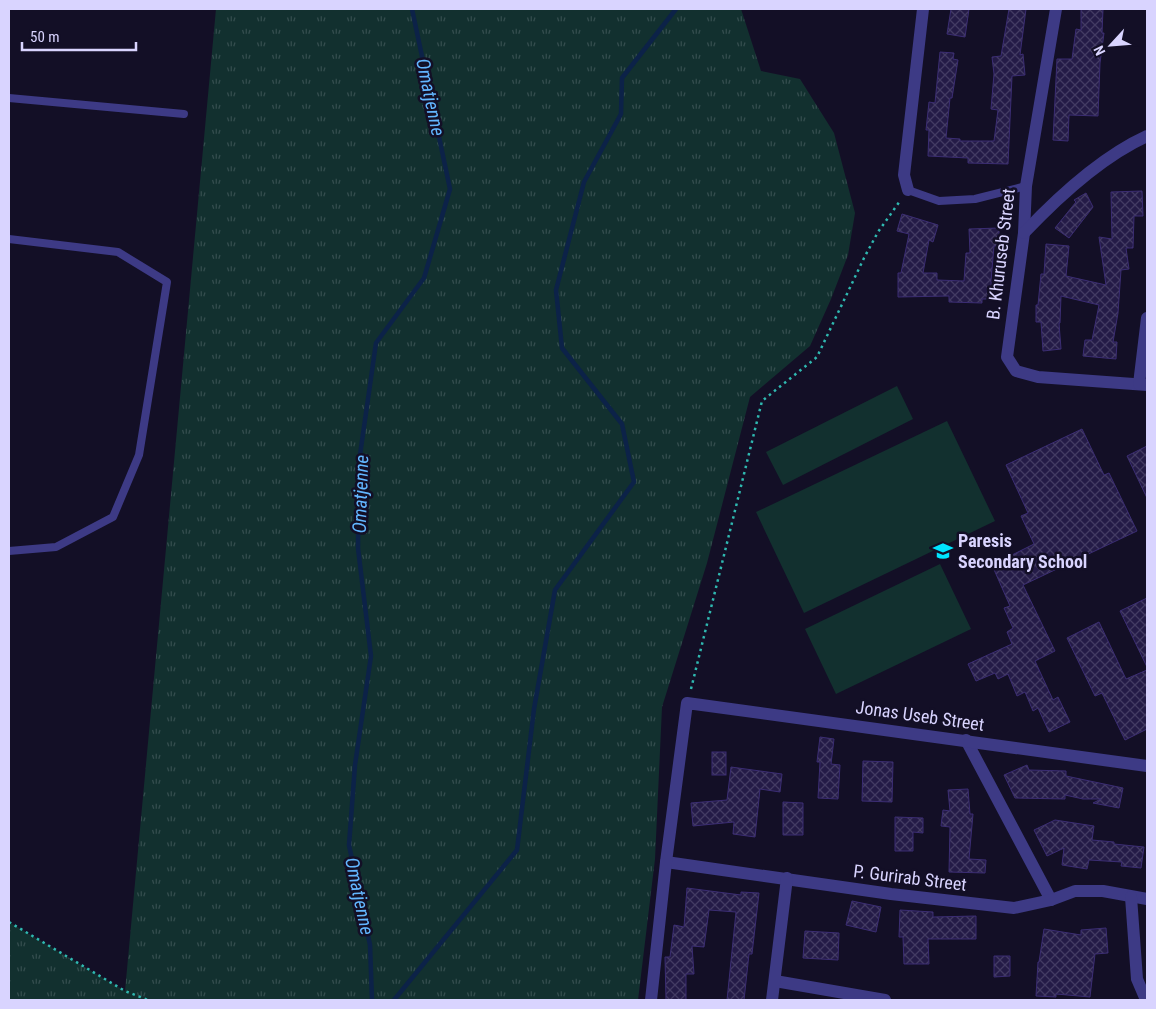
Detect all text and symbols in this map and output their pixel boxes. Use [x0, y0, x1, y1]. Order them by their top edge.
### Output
scale bar [22, 20, 136, 52]
north arrow [1086, 20, 1136, 70]
text: 50 m [30, 28, 60, 46]
text: N [1090, 43, 1108, 58]
water label: Omatjenne [411, 56, 450, 138]
street label: B. Khuruseb Street [982, 187, 1019, 321]
water label: Omatjenne [348, 454, 373, 534]
place label: Paresis Secondary School [958, 530, 1087, 572]
school or university icon: Paresis Secondary School [932, 540, 954, 562]
street label: Jonas Useb Street [855, 696, 986, 735]
water label: Omatjenne [340, 855, 379, 937]
street label: P. Gurirab Street [852, 860, 968, 895]

